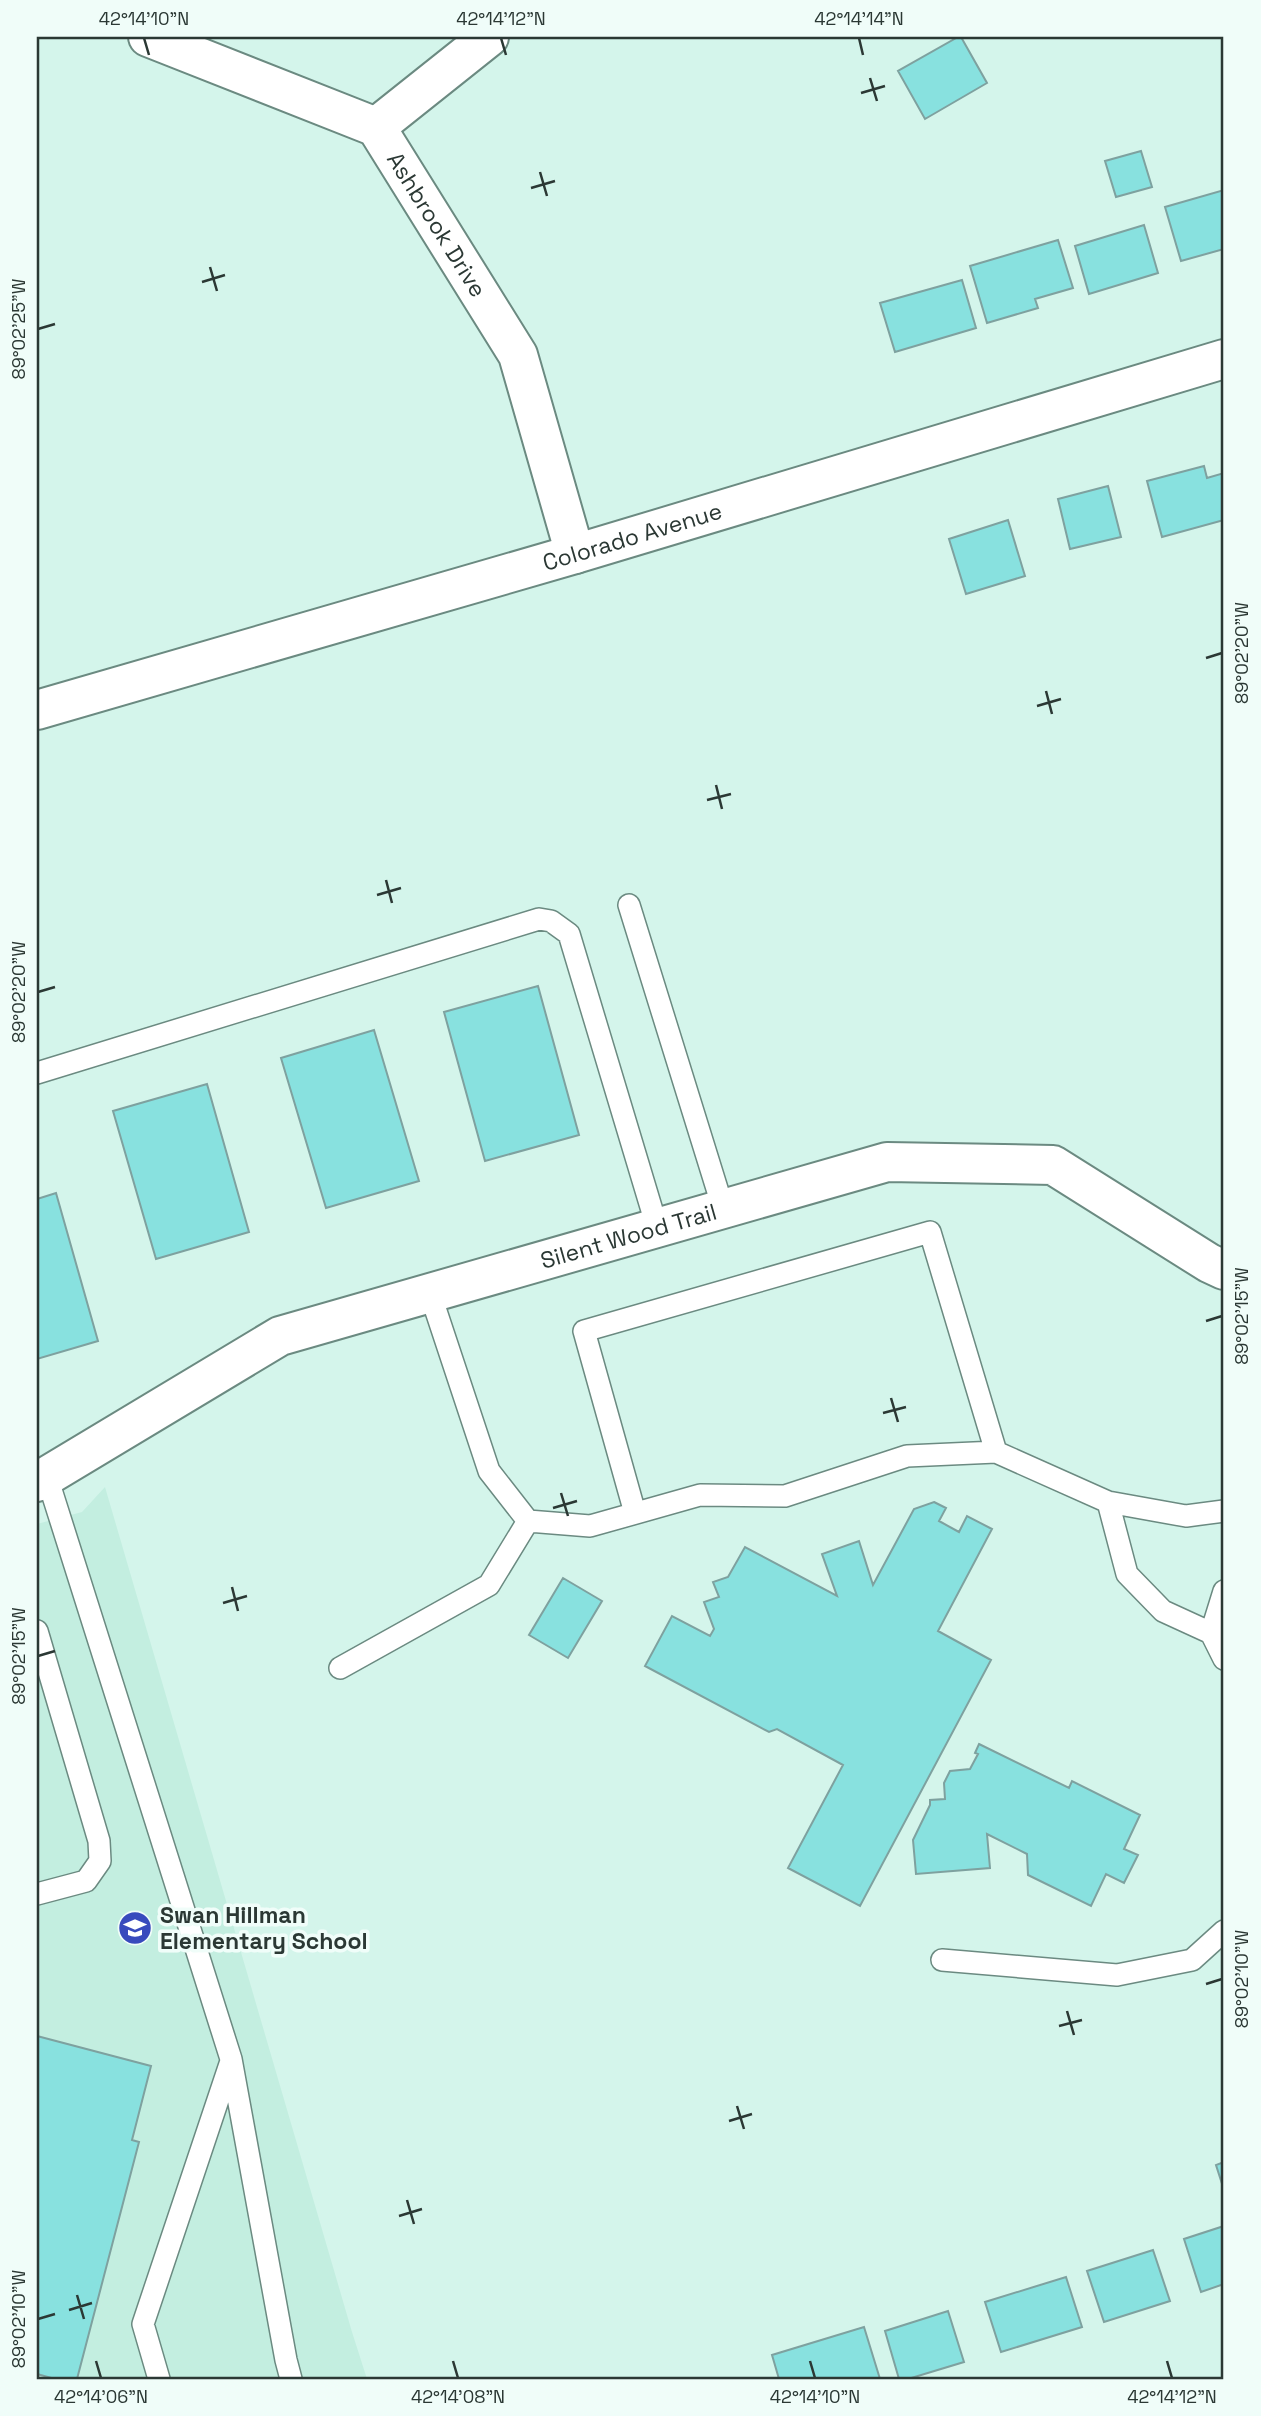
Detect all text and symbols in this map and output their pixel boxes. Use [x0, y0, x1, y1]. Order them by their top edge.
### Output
text: 42°14'10"N [99, 7, 189, 30]
text: 42°14'12"N [456, 7, 546, 30]
text: 42°14'14"N [814, 7, 904, 30]
street label: Ashbrook Drive [380, 146, 493, 303]
text: 89°02'25"W [7, 278, 30, 380]
street label: Colorado Avenue [539, 496, 726, 578]
text: 89°02'20"W [1230, 602, 1253, 704]
text: 89°02'20"W [7, 941, 30, 1043]
street label: Silent Wood Trail [537, 1197, 720, 1276]
text: 89°02'15"W [1230, 1267, 1253, 1365]
text: 89°02'15"W [7, 1607, 30, 1705]
place label: Swan Hillman Elementary School [160, 1900, 368, 1956]
school or university icon: Swan Hillman Elementary School [116, 1909, 154, 1947]
text: 89°02'10"W [1230, 1930, 1253, 2028]
text: 89°02'10"W [7, 2270, 30, 2368]
text: 42°14'06"N [54, 2385, 148, 2408]
text: 42°14'08"N [411, 2385, 505, 2408]
text: 42°14'10"N [770, 2385, 860, 2408]
text: 42°14'12"N [1127, 2385, 1217, 2408]

